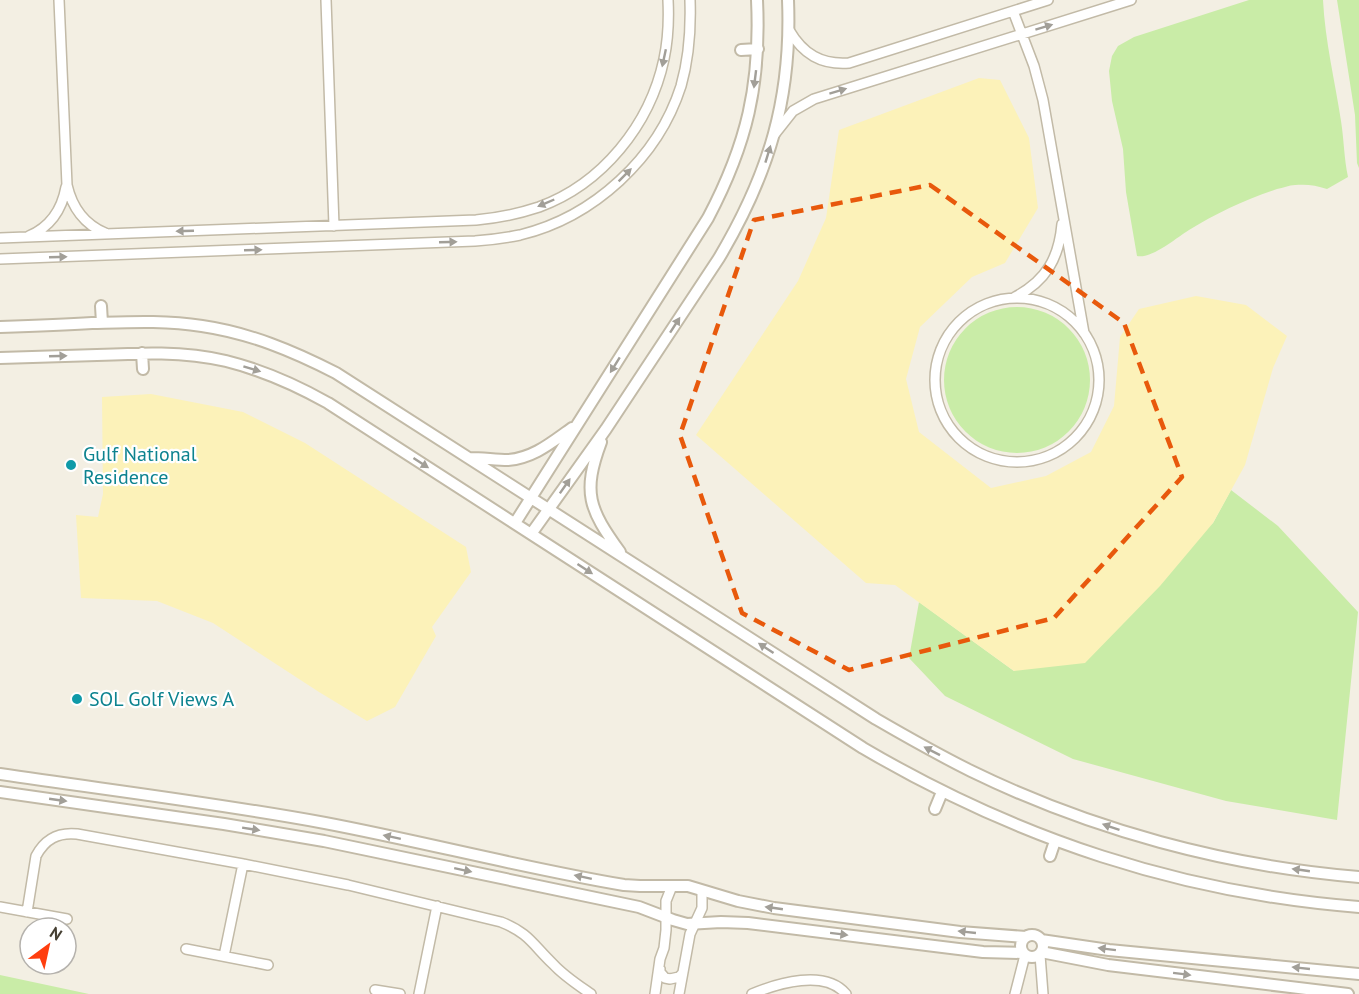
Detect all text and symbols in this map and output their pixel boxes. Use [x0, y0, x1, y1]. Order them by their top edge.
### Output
one-way arrow [1035, 22, 1053, 31]
one-way arrow [659, 49, 668, 68]
one-way arrow [750, 70, 760, 89]
one-way arrow [829, 86, 847, 95]
one-way arrow [764, 145, 773, 163]
one-way arrow [618, 168, 632, 182]
one-way arrow [537, 199, 554, 208]
one-way arrow [176, 227, 195, 236]
one-way arrow [439, 238, 458, 247]
one-way arrow [244, 245, 263, 254]
one-way arrow [49, 253, 68, 262]
one-way arrow [669, 316, 680, 333]
one-way arrow [49, 352, 68, 361]
one-way arrow [610, 357, 621, 373]
one-way arrow [243, 365, 261, 374]
place label: Gulf National Residence [83, 441, 197, 490]
one-way arrow [413, 457, 429, 469]
marker: Gulf National Residence [64, 458, 78, 472]
one-way arrow [559, 479, 571, 495]
one-way arrow [577, 563, 594, 574]
one-way arrow [758, 643, 774, 654]
place label: SOL Golf Views A [89, 686, 235, 712]
marker: SOL Golf Views A [70, 692, 84, 706]
one-way arrow [923, 746, 940, 756]
one-way arrow [49, 796, 68, 805]
one-way arrow [1102, 822, 1120, 832]
one-way arrow [242, 824, 261, 833]
one-way arrow [383, 831, 401, 841]
one-way arrow [454, 865, 472, 875]
one-way arrow [1291, 866, 1310, 875]
one-way arrow [573, 872, 592, 881]
one-way arrow [764, 903, 783, 912]
north arrow [18, 916, 78, 976]
text: N [46, 922, 66, 945]
one-way arrow [958, 927, 977, 937]
one-way arrow [830, 929, 849, 939]
one-way arrow [1097, 944, 1116, 954]
one-way arrow [1291, 963, 1310, 973]
one-way arrow [1173, 969, 1192, 978]

